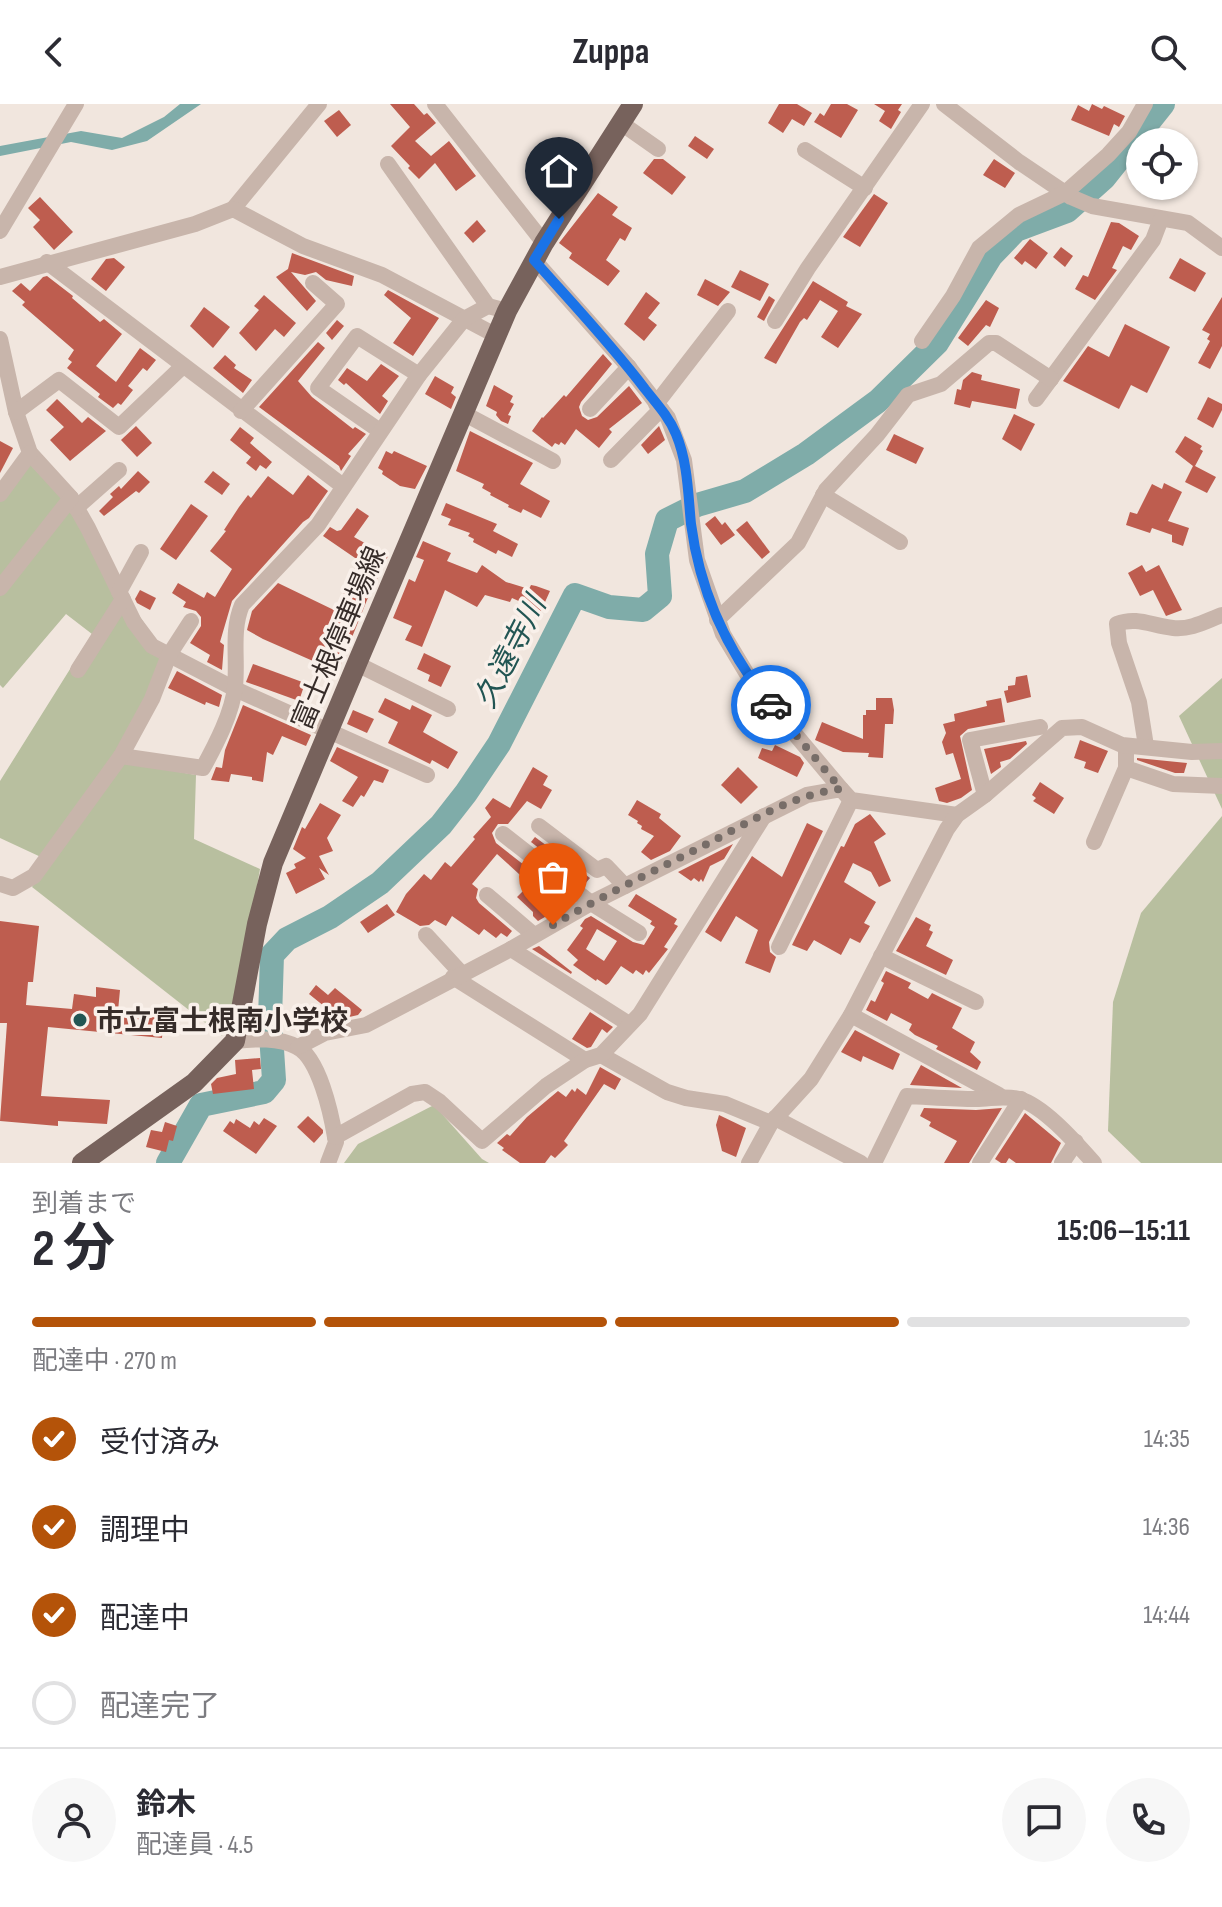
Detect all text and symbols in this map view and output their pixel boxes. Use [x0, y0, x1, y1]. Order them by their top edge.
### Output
icon: back [32, 30, 76, 74]
icon: search [1146, 30, 1190, 74]
text: Zuppa [572, 31, 650, 74]
map controls [1126, 128, 1198, 200]
button: locate [1126, 128, 1198, 200]
pin [525, 137, 593, 219]
icon: home [537, 149, 581, 193]
street label: 富士根停車場線 [286, 542, 393, 735]
water label: 久遠寺川 [468, 588, 556, 714]
courier [731, 665, 811, 745]
icon: car [749, 683, 793, 727]
pin [519, 843, 587, 925]
icon: bag [531, 855, 575, 899]
place label: 市立富士根南小学校 [96, 1005, 348, 1038]
marker: 市立富士根南小学校 [71, 1011, 89, 1029]
text: 到着まで [32, 1189, 136, 1220]
text: 15:06–15:11 [1057, 1213, 1190, 1249]
text: 2 分 [32, 1218, 115, 1281]
text: 配達中 · 270 m [32, 1346, 177, 1377]
icon: check [32, 1417, 76, 1461]
text: 14:35 [1144, 1424, 1190, 1455]
text: 受付済み [100, 1425, 220, 1461]
icon: check [32, 1505, 76, 1549]
text: 14:36 [1143, 1512, 1190, 1543]
text: 調理中 [100, 1513, 190, 1549]
icon: check [32, 1593, 76, 1637]
text: 14:44 [1143, 1600, 1190, 1631]
text: 配達中 [100, 1601, 190, 1637]
text: 配達完了 [100, 1689, 220, 1725]
button: person [32, 1778, 116, 1862]
button: chat [1002, 1778, 1086, 1862]
button: phone [1106, 1778, 1190, 1862]
text: 鈴木 [136, 1787, 196, 1823]
text: 配達員 · 4.5 [136, 1830, 254, 1861]

